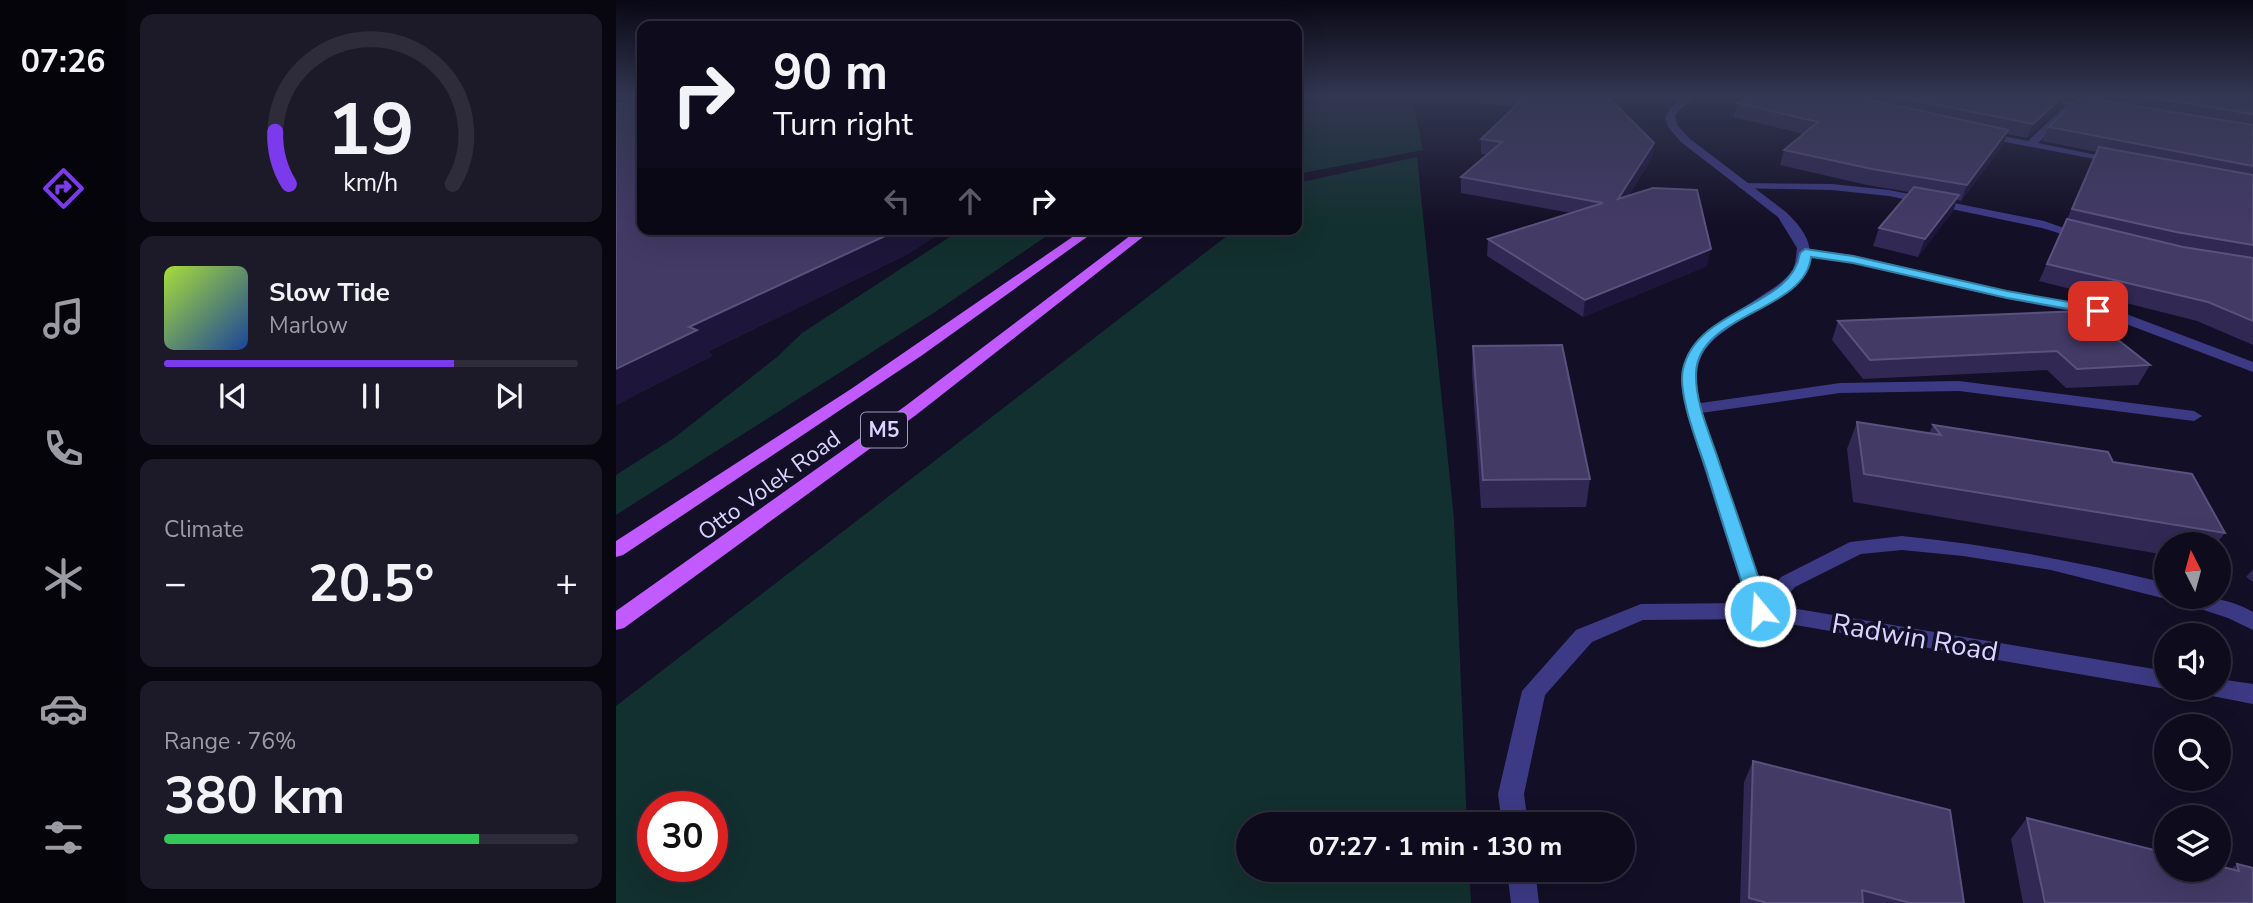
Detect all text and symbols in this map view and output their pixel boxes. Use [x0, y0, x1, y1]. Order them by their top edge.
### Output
text: 90 m [773, 39, 888, 106]
text: 07:26 [21, 40, 105, 83]
icon: right [658, 49, 749, 140]
text: 19 [327, 81, 415, 181]
text: Turn right [773, 103, 913, 146]
icon: directions [39, 164, 88, 213]
text: km/h [343, 166, 399, 200]
icon: left [878, 182, 916, 220]
icon: ahead [951, 182, 989, 220]
icon: right [1024, 182, 1062, 220]
text: Slow Tide [269, 275, 390, 310]
pin [2068, 281, 2128, 341]
icon: arrive [2079, 292, 2117, 330]
icon: music [39, 294, 88, 343]
text: Marlow [269, 310, 348, 341]
icon: previous [214, 377, 252, 415]
icon: pause [352, 377, 390, 415]
icon: next [490, 377, 528, 415]
road number: M5 [861, 412, 907, 448]
street label: Otto Volek Road [692, 423, 847, 548]
icon: phone [39, 424, 88, 473]
text: Climate [164, 514, 244, 545]
north arrow [2154, 532, 2231, 609]
map controls [2154, 532, 2231, 882]
text: 20.5° [308, 548, 434, 619]
icon: climate [39, 554, 88, 603]
text: − [164, 558, 187, 609]
text: + [555, 558, 578, 609]
position arrow [1723, 574, 1797, 648]
street label: Radwin Road [1829, 605, 2001, 671]
button: sound [2154, 623, 2231, 700]
icon: car [39, 684, 88, 733]
button: search [2154, 714, 2231, 791]
text: Range · 76% [164, 726, 296, 757]
text: 380 km [164, 760, 345, 831]
speed limit sign: 30 [637, 791, 728, 882]
button: layers [2154, 805, 2231, 882]
icon: filters [39, 813, 88, 862]
text: 07:27 · 1 min · 130 m [1309, 829, 1562, 864]

